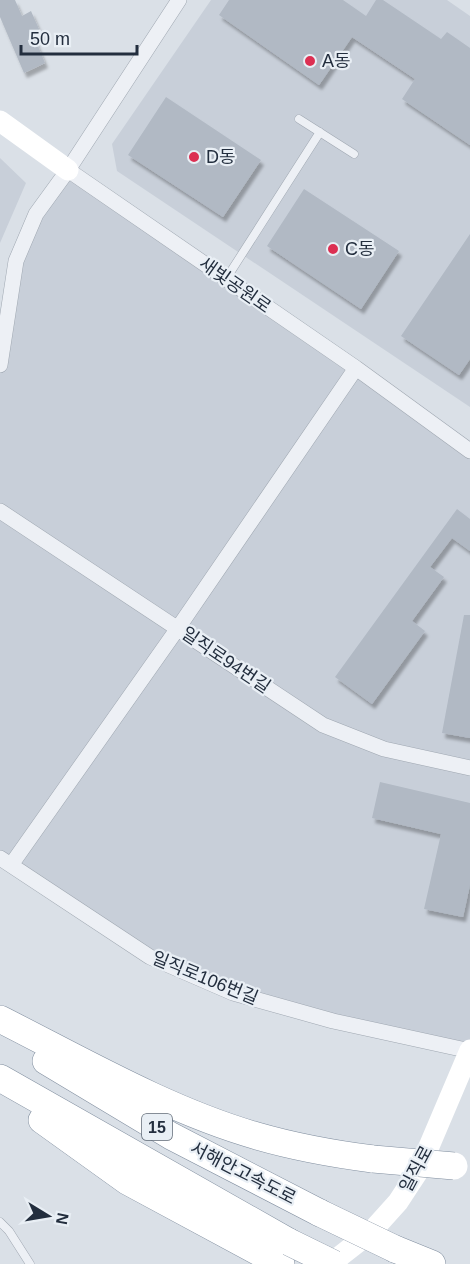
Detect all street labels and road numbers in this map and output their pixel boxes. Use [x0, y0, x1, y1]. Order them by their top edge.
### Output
street label: 새빛공원로 [195, 253, 275, 317]
street label: 일직로94번길 [178, 623, 274, 697]
street label: 일직로106번길 [149, 948, 261, 1008]
road number: 15 [142, 1114, 172, 1140]
street label: 서해안고속도로 [187, 1138, 299, 1208]
street label: 일직로 [396, 1142, 436, 1196]

